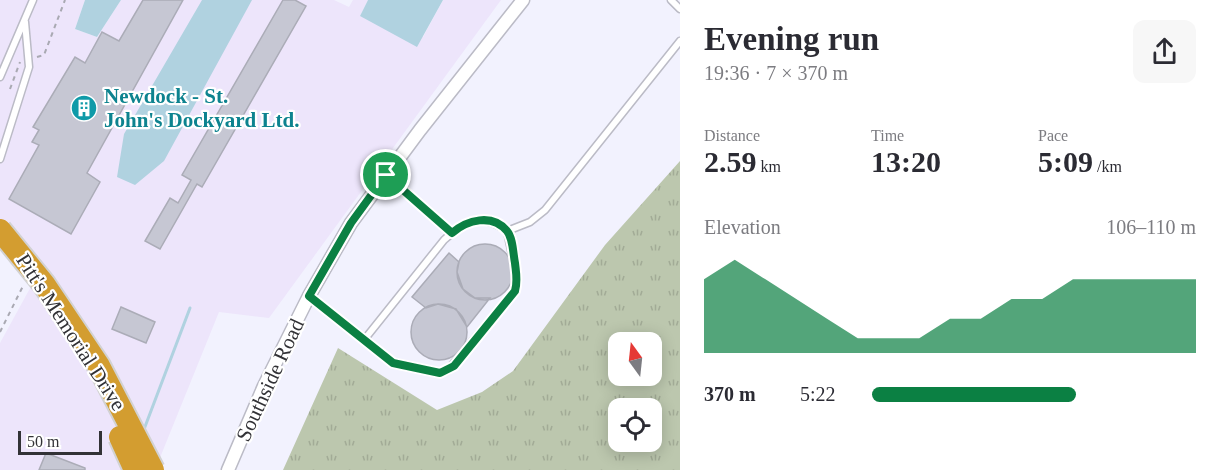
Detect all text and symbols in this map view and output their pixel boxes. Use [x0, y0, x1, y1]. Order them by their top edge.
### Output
button: share [1133, 20, 1196, 83]
text: Evening run [704, 21, 879, 57]
text: 19:36 · 7 × 370 m [704, 62, 848, 84]
place label: Newdock - St. John's Dockyard Ltd. [104, 84, 299, 132]
building icon: Newdock - St. John's Dockyard Ltd. [69, 93, 99, 123]
text: Distance [704, 127, 760, 144]
text: Time [871, 127, 904, 144]
text: Pace [1038, 127, 1068, 144]
text: 2.59 [704, 145, 757, 178]
text: 13:20 [871, 145, 941, 178]
text: 5:09 [1038, 145, 1093, 178]
pin [360, 149, 411, 200]
icon: arrive [369, 158, 402, 191]
text: km [757, 158, 781, 175]
text: /km [1093, 158, 1122, 175]
text: Elevation [704, 216, 781, 238]
text: 106–110 m [1106, 216, 1196, 238]
street label: Pitt's Memorial Drive [11, 249, 131, 415]
street label: Southside Road [231, 314, 309, 445]
north arrow [608, 332, 662, 386]
map controls [608, 332, 662, 452]
text: 370 m [704, 383, 756, 405]
text: 5:22 [800, 383, 836, 405]
button: locate [608, 398, 662, 452]
scale bar [18, 428, 102, 456]
text: 50 m [27, 433, 59, 450]

